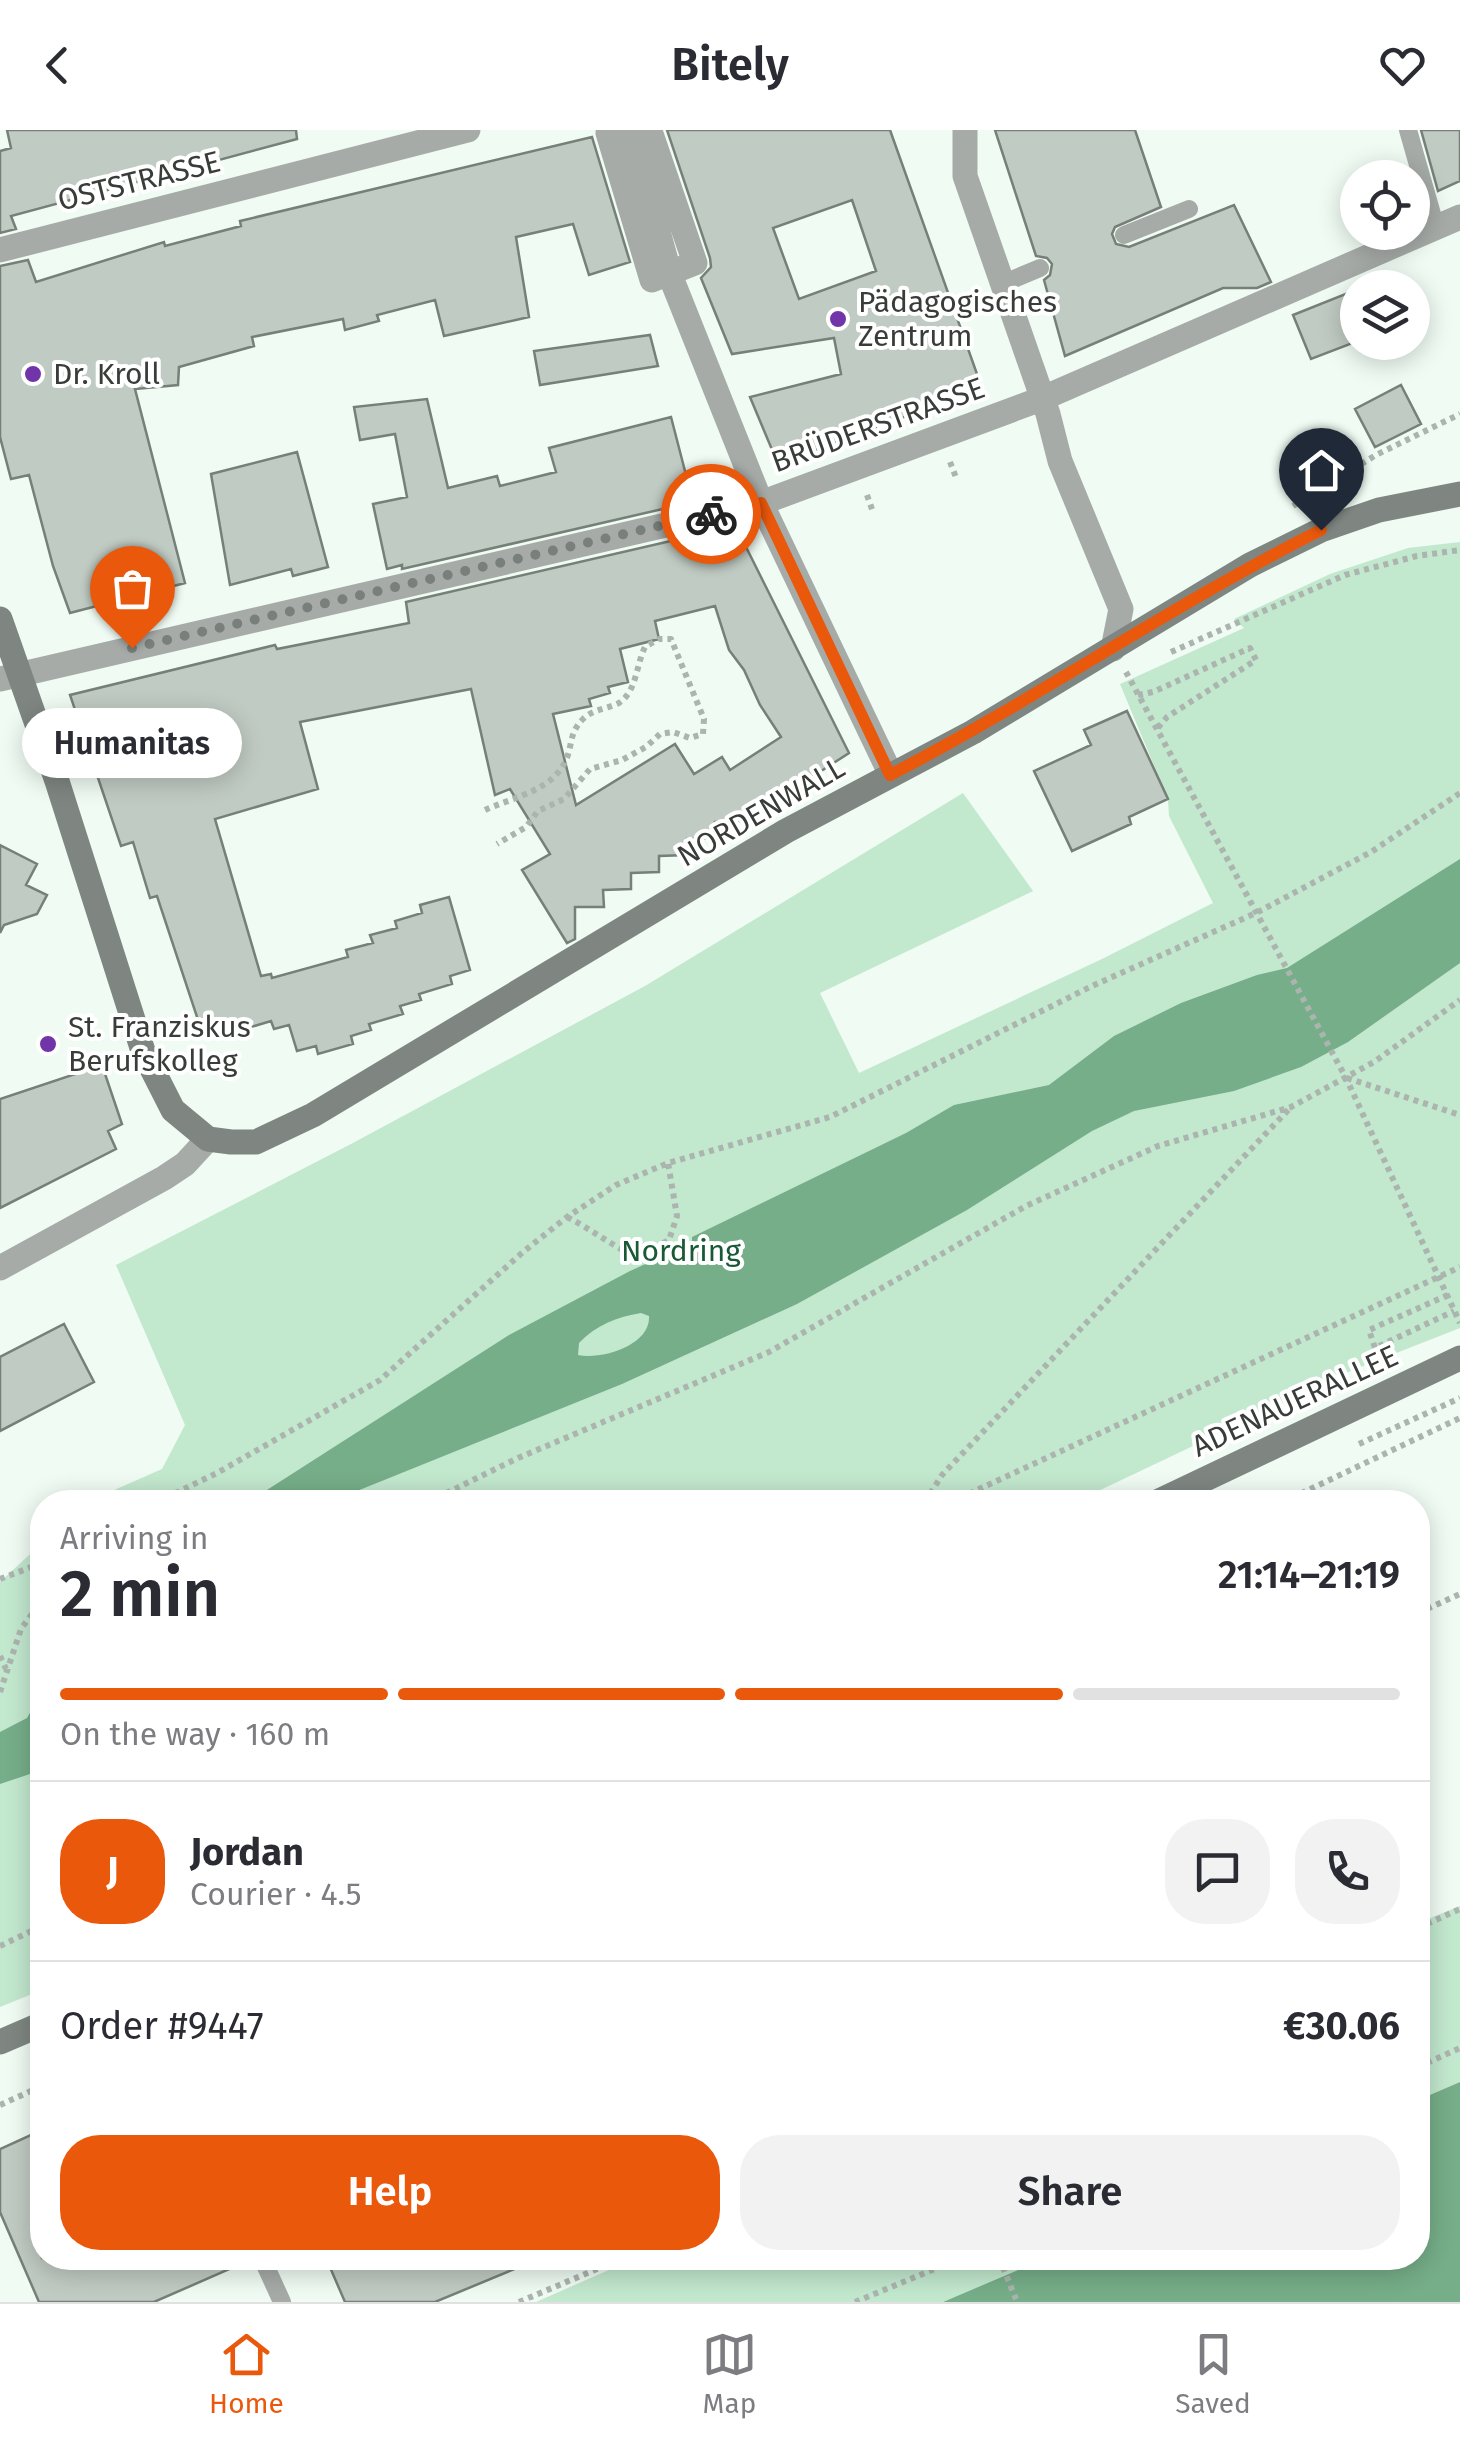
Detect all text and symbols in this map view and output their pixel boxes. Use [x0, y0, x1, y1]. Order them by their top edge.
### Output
icon: back [30, 38, 85, 93]
text: Bitely [671, 38, 789, 92]
icon: heart [1375, 38, 1430, 93]
street label: OSTSTRASSE [54, 143, 224, 219]
map controls [1340, 160, 1430, 360]
button: locate [1340, 160, 1430, 250]
button: layers [1340, 270, 1430, 360]
place label: Pädagogisches Zentrum [858, 284, 1057, 354]
marker: Pädagogisches Zentrum [827, 308, 849, 330]
place label: Dr. Kroll [53, 356, 160, 392]
marker: Dr. Kroll [22, 363, 44, 385]
street label: BRÜDERSTRASSE [766, 370, 990, 480]
pin [1279, 428, 1364, 531]
icon: home [1294, 443, 1349, 498]
courier [661, 464, 761, 564]
icon: bike [684, 487, 739, 542]
pin [90, 546, 175, 649]
icon: bag [105, 561, 160, 616]
callout: Humanitas [22, 708, 242, 778]
text: Humanitas [54, 724, 210, 762]
street label: NORDENWALL [671, 750, 851, 874]
place label: St. Franziskus Berufskolleg [68, 1009, 251, 1079]
marker: St. Franziskus Berufskolleg [37, 1033, 59, 1055]
park label: Nordring [621, 1233, 741, 1269]
street label: ADENAUERALLEE [1186, 1338, 1404, 1464]
text: Arriving in [60, 1519, 208, 1557]
text: 21:14–21:19 [1218, 1552, 1400, 1598]
text: 2 min [60, 1555, 220, 1633]
text: On the way · 160 m [60, 1715, 330, 1753]
button: chat [1165, 1819, 1270, 1924]
button: phone [1295, 1819, 1400, 1924]
text: Jordan [190, 1829, 304, 1875]
text: J [106, 1848, 119, 1894]
text: Courier · 4.5 [190, 1875, 361, 1913]
text: Order #9447 [60, 2003, 264, 2049]
text: €30.06 [1283, 2003, 1400, 2049]
button: Help [60, 2135, 720, 2250]
button: Share [740, 2135, 1400, 2250]
tab: Home [209, 2327, 284, 2420]
tab: Map [702, 2327, 757, 2420]
tab: Saved [1175, 2327, 1251, 2420]

